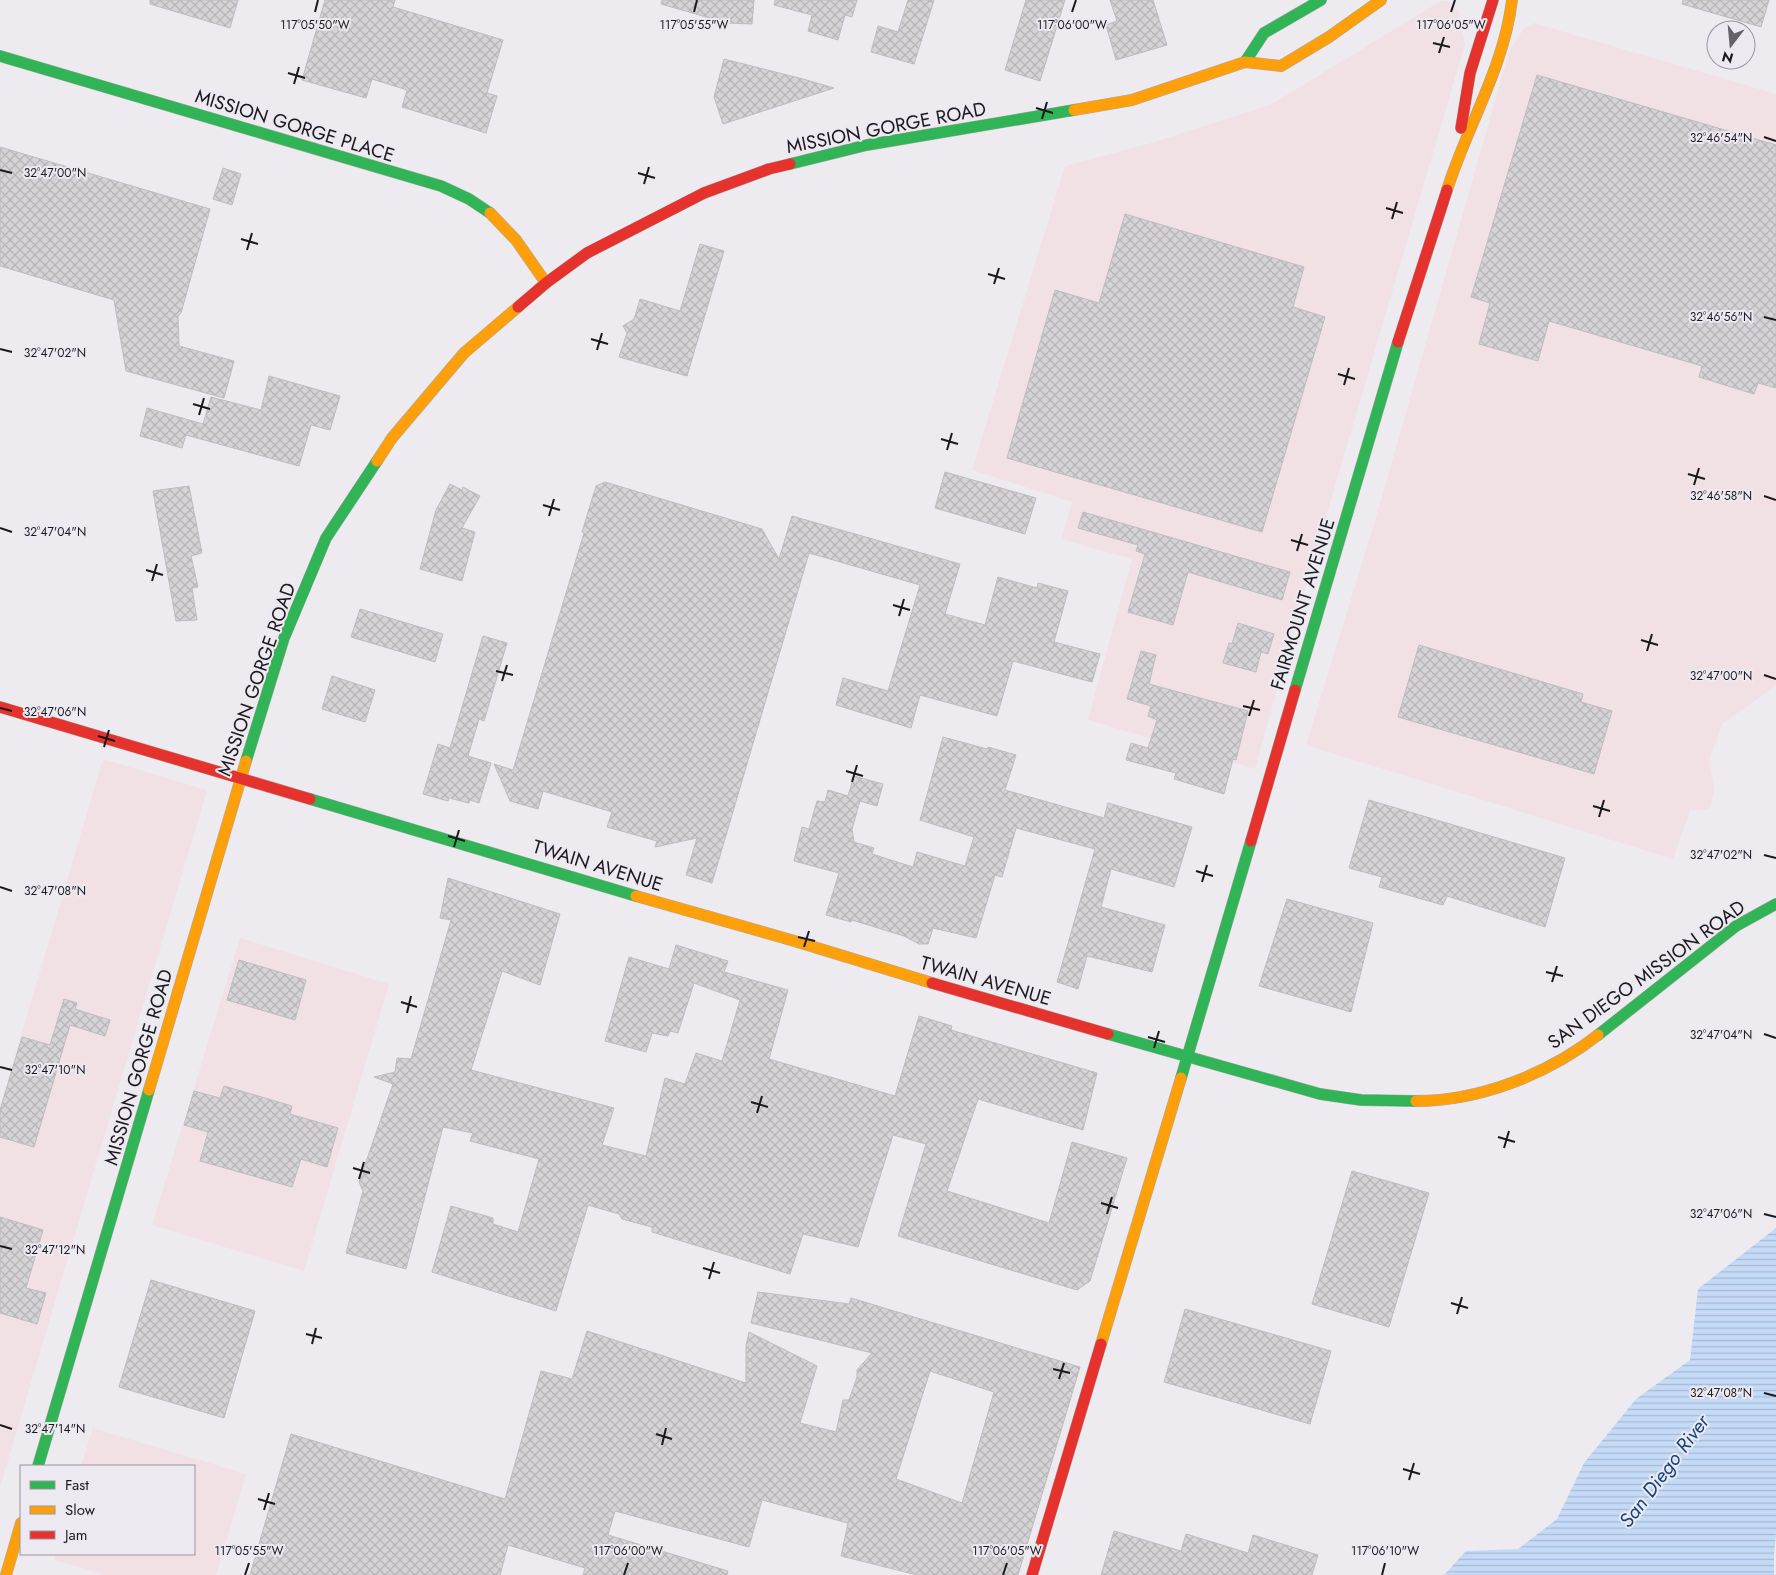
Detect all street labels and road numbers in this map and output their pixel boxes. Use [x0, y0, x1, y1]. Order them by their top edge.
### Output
street label: MISSION GORGE PLACE [192, 82, 398, 169]
street label: MISSION GORGE ROAD [784, 95, 988, 160]
street label: FAIRMOUNT AVENUE [1264, 515, 1341, 693]
street label: MISSION GORGE ROAD [211, 579, 302, 779]
street label: TWAIN AVENUE [530, 833, 666, 898]
street label: SAN DIEGO MISSION ROAD [1542, 893, 1751, 1055]
street label: TWAIN AVENUE [917, 949, 1054, 1012]
street label: MISSION GORGE ROAD [98, 966, 179, 1168]

